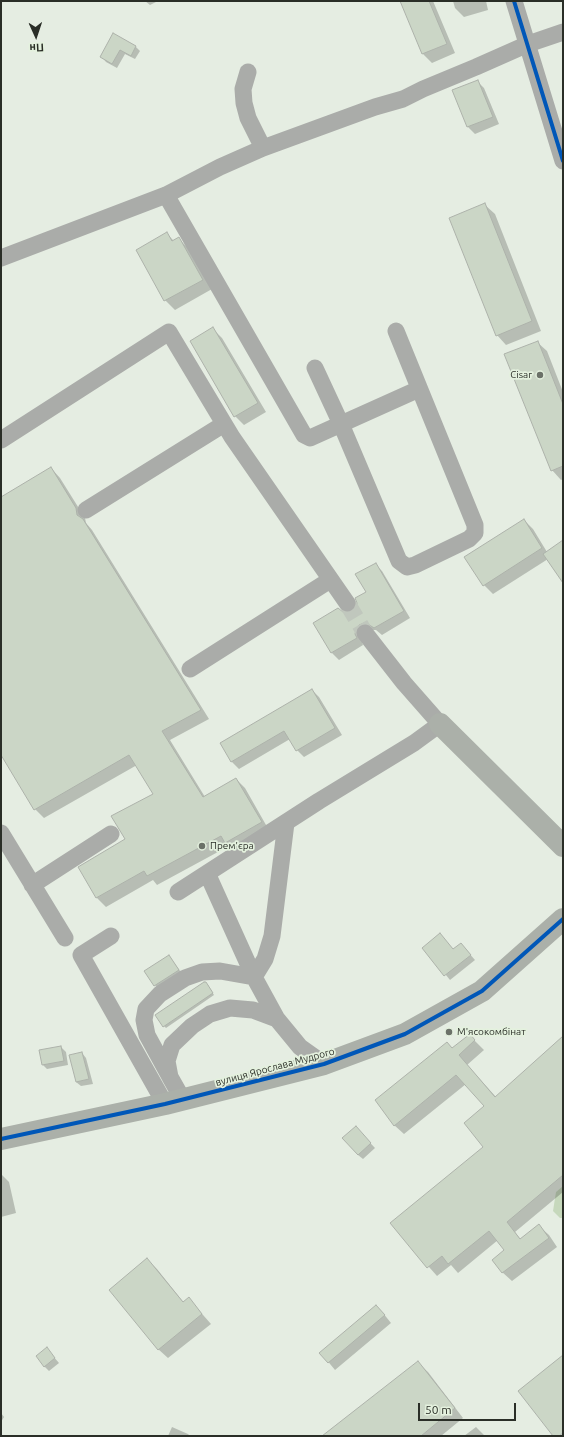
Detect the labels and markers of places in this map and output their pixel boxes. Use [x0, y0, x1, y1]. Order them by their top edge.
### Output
place label: Cisar [510, 369, 532, 381]
marker: Cisar [535, 370, 545, 380]
place label: Прем'єра [210, 840, 254, 852]
marker: Прем'єра [197, 841, 207, 851]
place label: М'ясокомбінат [457, 1026, 526, 1038]
marker: М'ясокомбінат [444, 1027, 454, 1037]

